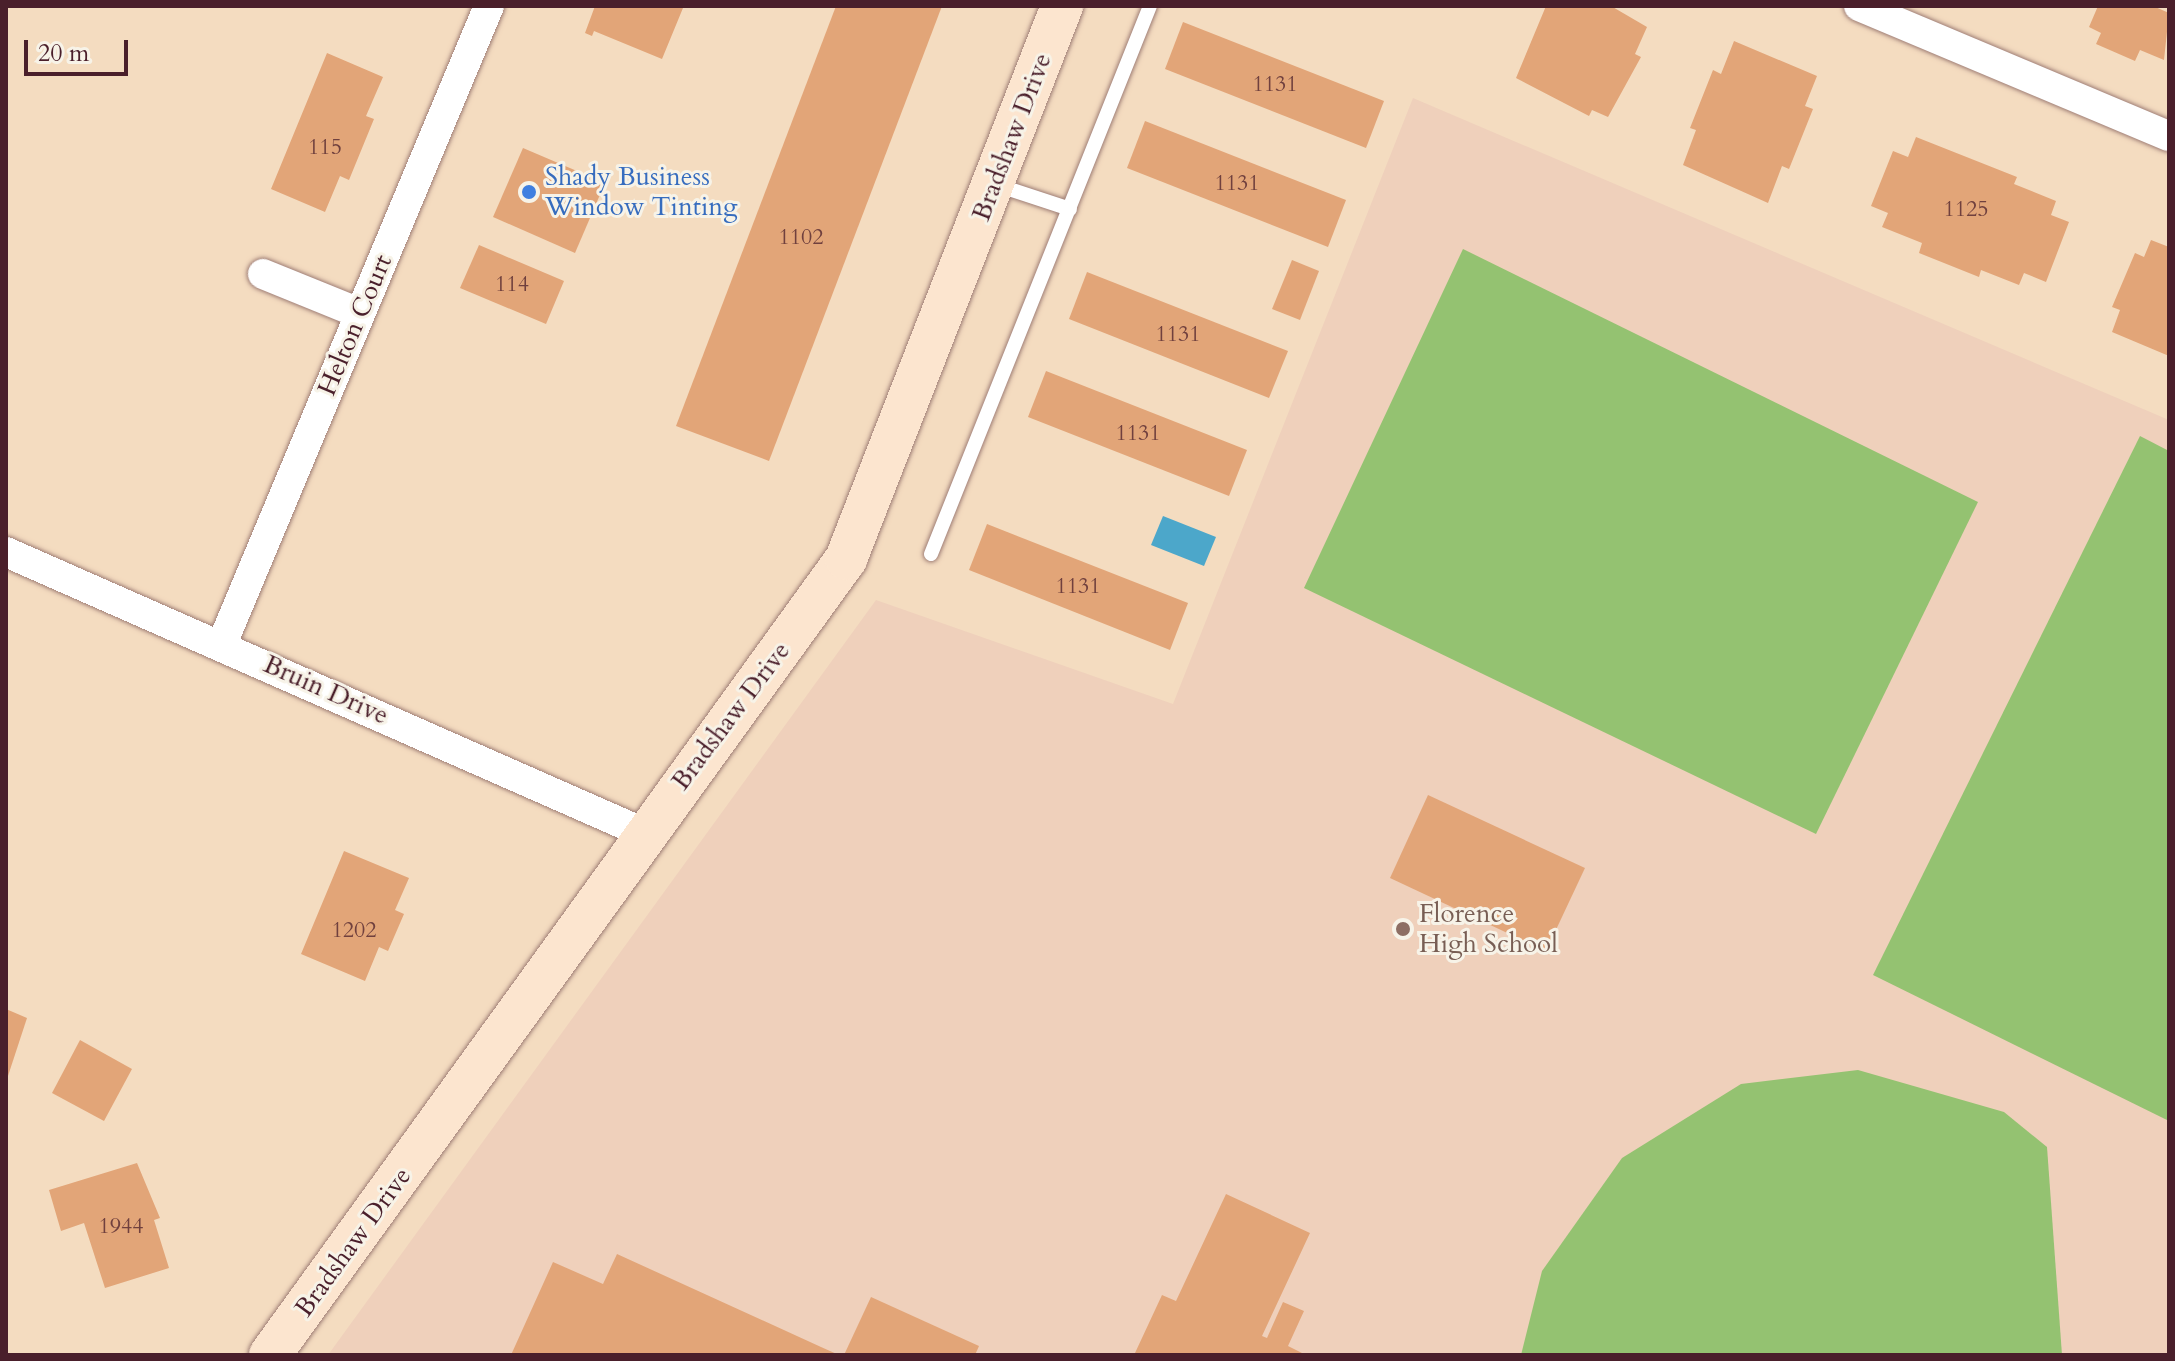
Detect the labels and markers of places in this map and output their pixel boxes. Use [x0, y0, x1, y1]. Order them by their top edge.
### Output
place label: Shady Business Window Tinting [545, 161, 738, 222]
marker: Shady Business Window Tinting [520, 183, 538, 201]
place label: Florence High School [1419, 898, 1558, 960]
marker: Florence High School [1394, 920, 1412, 938]

